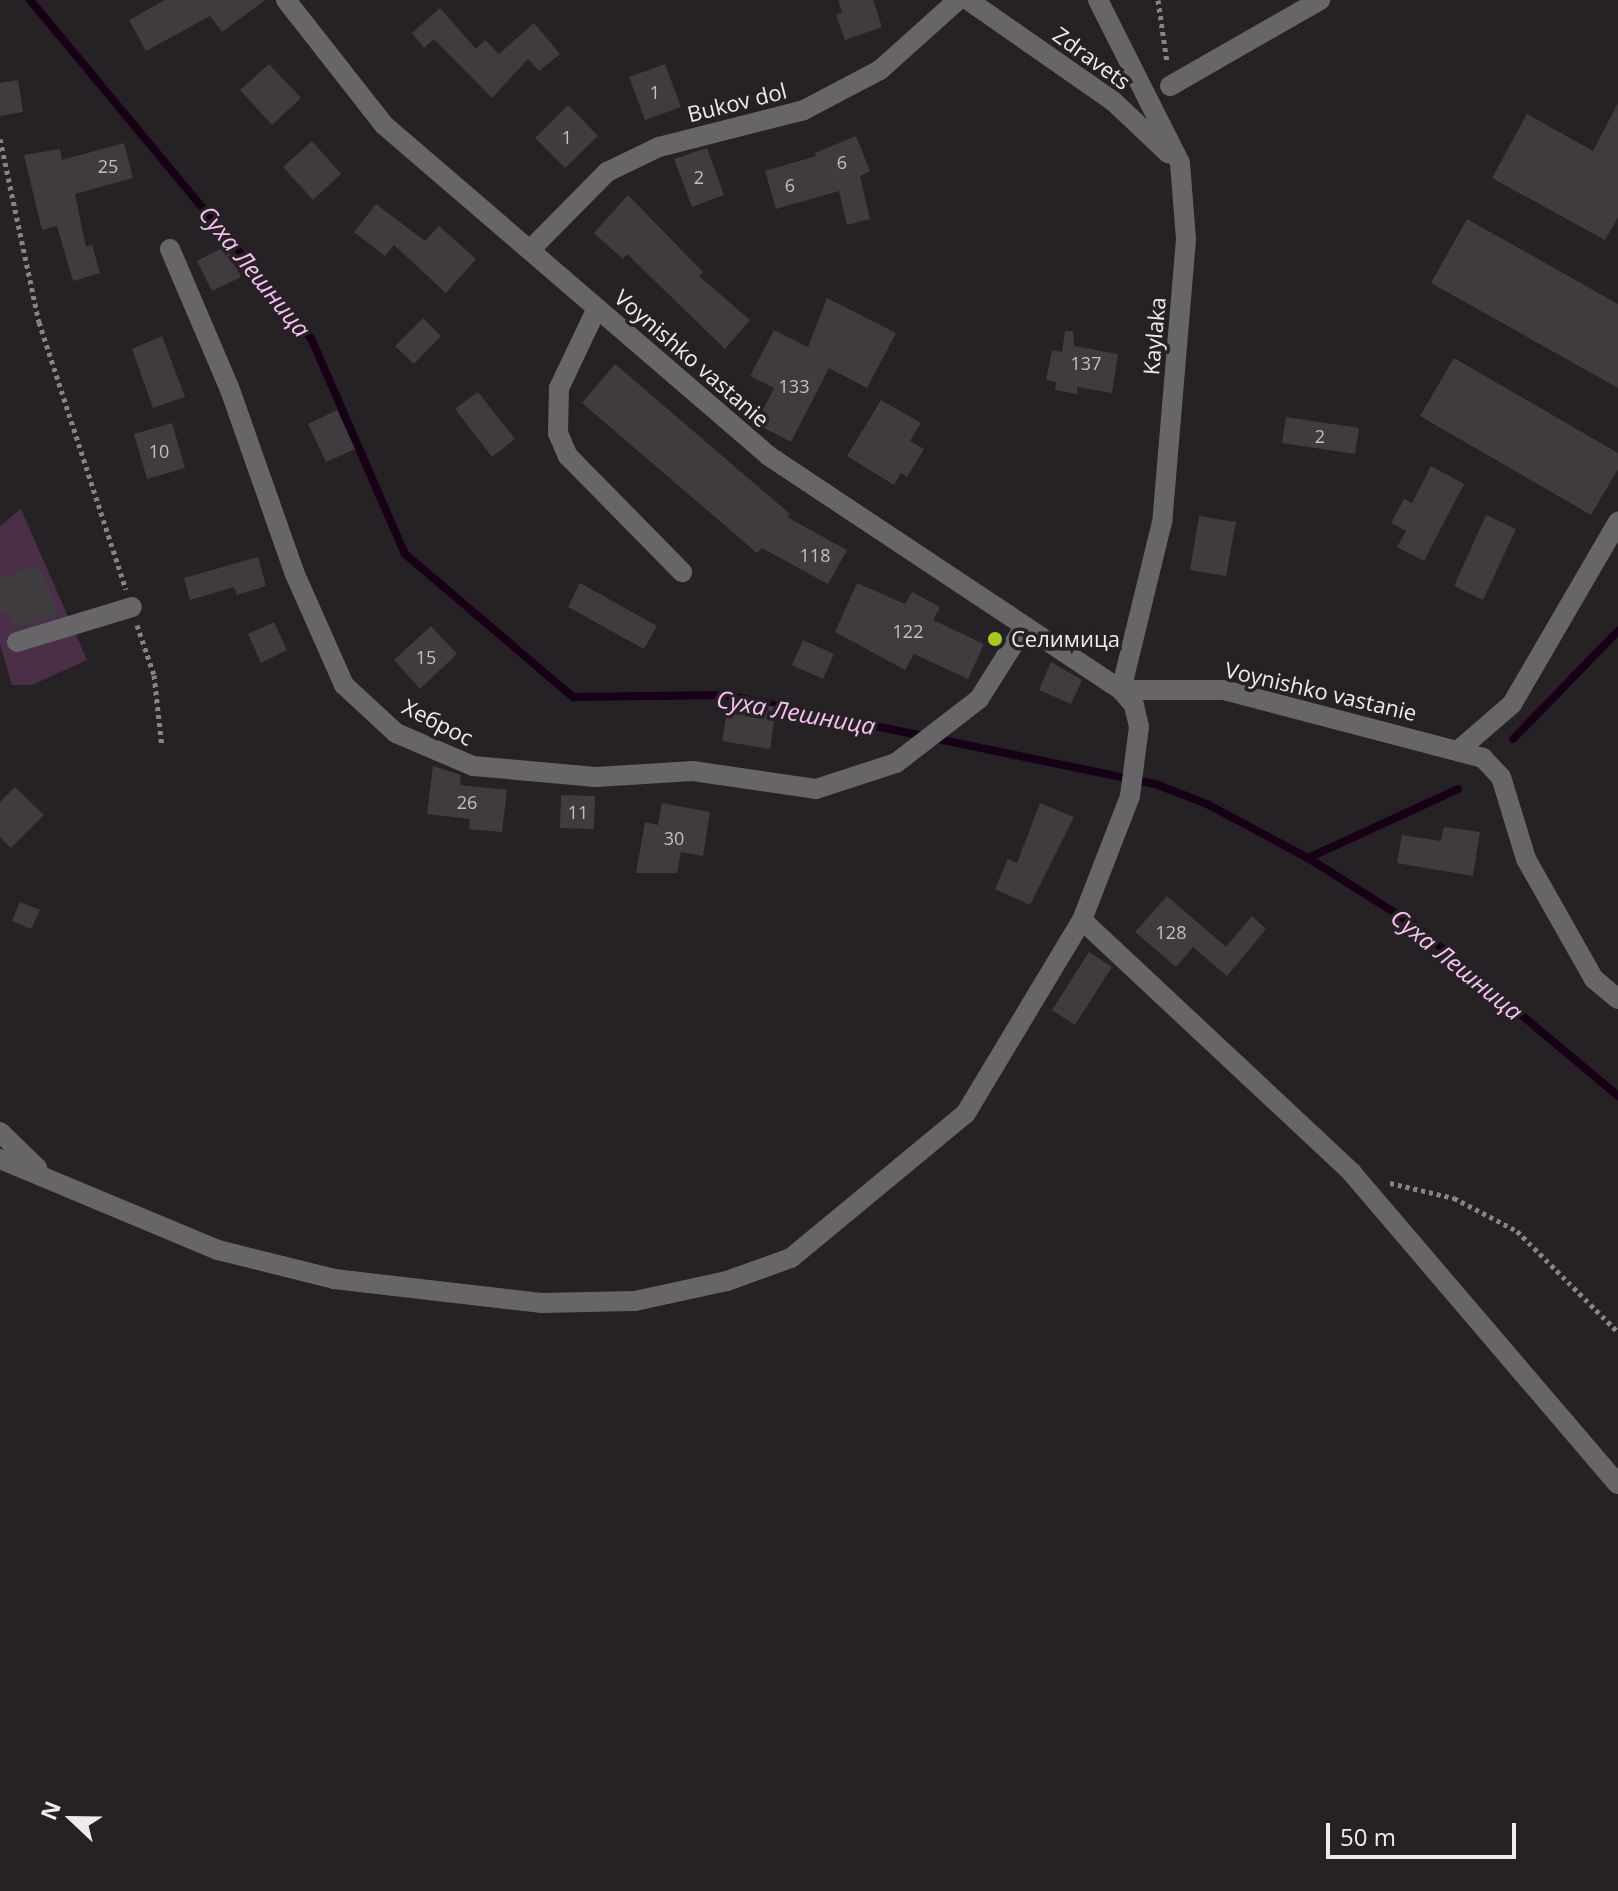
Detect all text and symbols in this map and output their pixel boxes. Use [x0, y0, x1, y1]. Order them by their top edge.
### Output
street label: Zdravets [1048, 21, 1136, 95]
street label: Bukov dol [685, 77, 789, 127]
house number: 1 [650, 81, 660, 103]
house number: 1 [562, 126, 572, 148]
house number: 6 [837, 151, 847, 173]
house number: 25 [98, 155, 118, 177]
house number: 2 [694, 166, 704, 188]
house number: 6 [785, 174, 795, 196]
water label: Суха Лешница [193, 199, 317, 343]
street label: Voynishko vastanie [609, 284, 775, 432]
street label: Kaylaka [1137, 296, 1171, 376]
house number: 137 [1071, 352, 1101, 374]
house number: 133 [779, 375, 809, 397]
house number: 2 [1315, 425, 1325, 447]
house number: 10 [149, 440, 169, 462]
house number: 118 [800, 544, 830, 566]
house number: 122 [893, 620, 923, 642]
place label: Селимица [1011, 626, 1120, 652]
marker: Селимица [986, 630, 1004, 648]
house number: 15 [416, 646, 436, 668]
street label: Voynishko vastanie [1223, 656, 1419, 726]
water label: Суха Лешница [714, 684, 878, 740]
street label: Хеброс [398, 693, 478, 751]
house number: 26 [457, 791, 477, 813]
house number: 11 [568, 801, 588, 823]
house number: 30 [664, 827, 684, 849]
water label: Суха Лешница [1385, 902, 1529, 1026]
house number: 128 [1156, 921, 1186, 943]
north arrow [32, 1779, 112, 1859]
text: N [32, 1796, 67, 1824]
scale bar [1330, 1807, 1520, 1857]
text: 50 m [1340, 1820, 1396, 1853]

